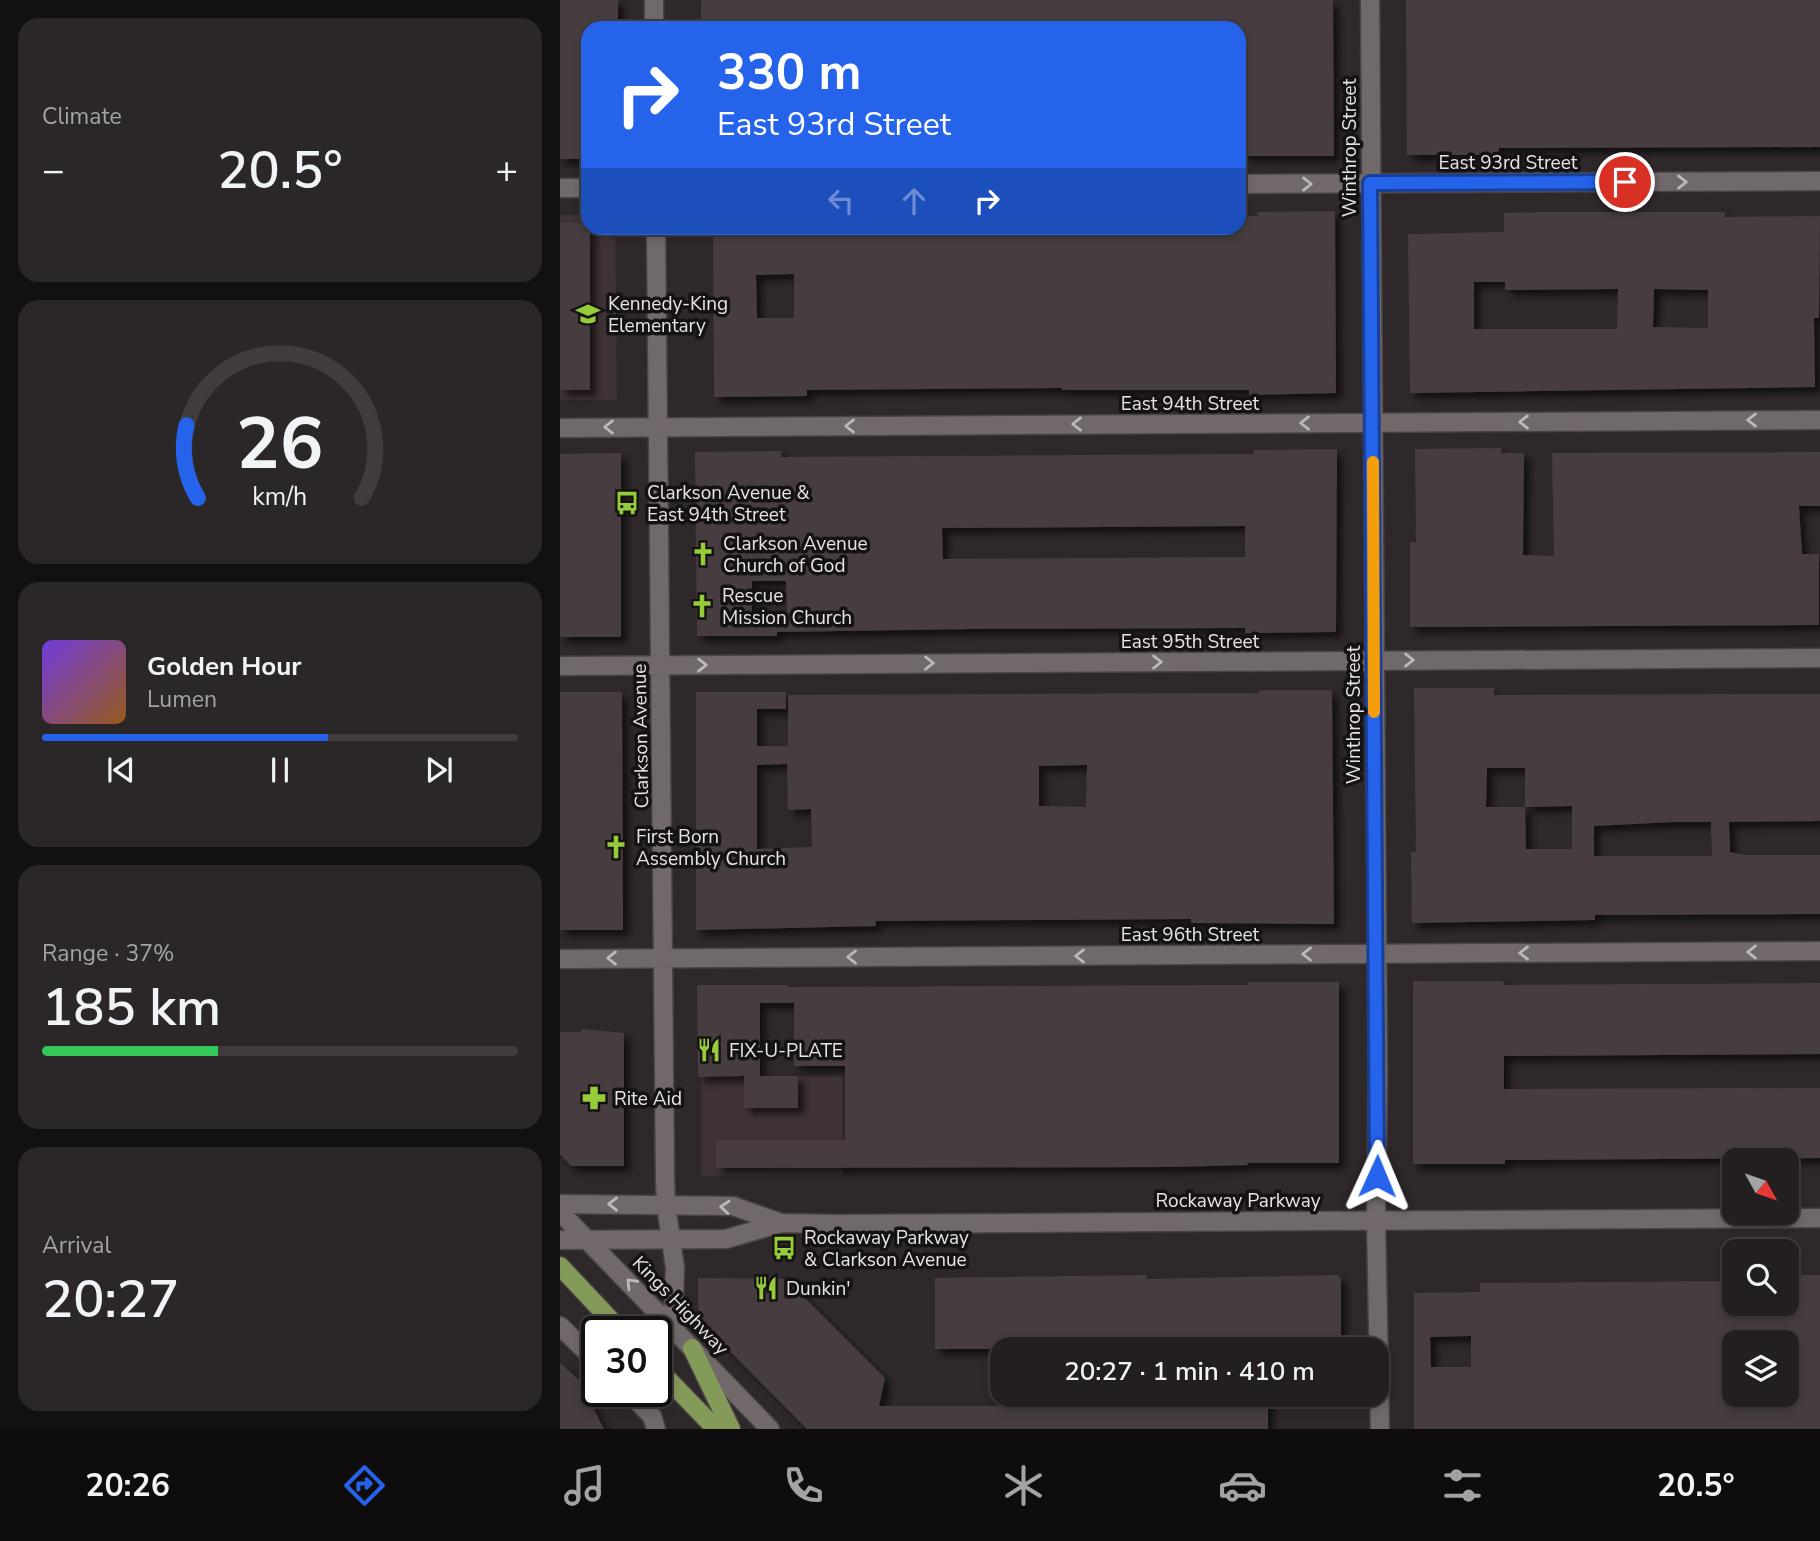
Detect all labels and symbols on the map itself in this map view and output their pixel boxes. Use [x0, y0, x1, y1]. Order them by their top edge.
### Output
street label: Winthrop Street [1337, 78, 1363, 217]
street label: East 93rd Street [1439, 150, 1578, 176]
pin [1595, 152, 1655, 212]
one-way arrow [1677, 174, 1687, 190]
one-way arrow [1302, 176, 1313, 192]
place label: Kennedy-King Elementary [608, 291, 728, 339]
school or university icon: Kennedy-King Elementary [574, 300, 602, 328]
street label: East 94th Street [1121, 391, 1260, 417]
one-way arrow [1746, 412, 1757, 428]
one-way arrow [1519, 414, 1529, 430]
one-way arrow [1299, 415, 1309, 431]
one-way arrow [1071, 417, 1082, 432]
one-way arrow [844, 418, 854, 434]
one-way arrow [603, 419, 614, 435]
place label: Clarkson Avenue & East 94th Street [647, 480, 810, 528]
bus stop icon: Clarkson Avenue & East 94th Street [613, 489, 641, 517]
place label: Clarkson Avenue Church of God [723, 531, 868, 579]
church icon: Clarkson Avenue Church of God [689, 540, 717, 568]
place label: Rescue Mission Church [722, 583, 852, 631]
church icon: Rescue Mission Church [688, 592, 716, 620]
street label: East 95th Street [1121, 629, 1260, 655]
street label: Winthrop Street [1341, 645, 1367, 784]
one-way arrow [1404, 652, 1414, 668]
one-way arrow [1152, 654, 1162, 670]
one-way arrow [924, 655, 935, 671]
one-way arrow [697, 657, 707, 673]
street label: Clarkson Avenue [627, 663, 655, 809]
place label: First Born Assembly Church [636, 824, 786, 872]
church icon: First Born Assembly Church [602, 833, 630, 861]
street label: East 96th Street [1121, 922, 1260, 948]
one-way arrow [1746, 944, 1757, 959]
one-way arrow [1519, 945, 1529, 961]
one-way arrow [1302, 946, 1312, 962]
one-way arrow [1074, 948, 1085, 964]
one-way arrow [847, 949, 857, 965]
one-way arrow [606, 950, 617, 966]
restaurant icon: FIX-U-PLATE [695, 1036, 723, 1064]
place label: FIX-U-PLATE [729, 1038, 843, 1064]
pharmacy icon: Rite Aid [580, 1084, 608, 1112]
place label: Rite Aid [614, 1086, 682, 1112]
position arrow [1340, 1139, 1414, 1213]
north arrow [1722, 1148, 1799, 1225]
street label: Rockaway Parkway [1156, 1188, 1321, 1214]
one-way arrow [607, 1197, 618, 1212]
one-way arrow [719, 1200, 730, 1215]
place label: Rockaway Parkway & Clarkson Avenue [804, 1225, 969, 1273]
bus stop icon: Rockaway Parkway & Clarkson Avenue [770, 1234, 798, 1262]
street label: Kings Highway [626, 1250, 734, 1361]
restaurant icon: Dunkin' [752, 1274, 780, 1302]
place label: Dunkin' [786, 1276, 850, 1302]
one-way arrow [626, 1279, 639, 1292]
speed limit sign: 30 [581, 1316, 672, 1407]

